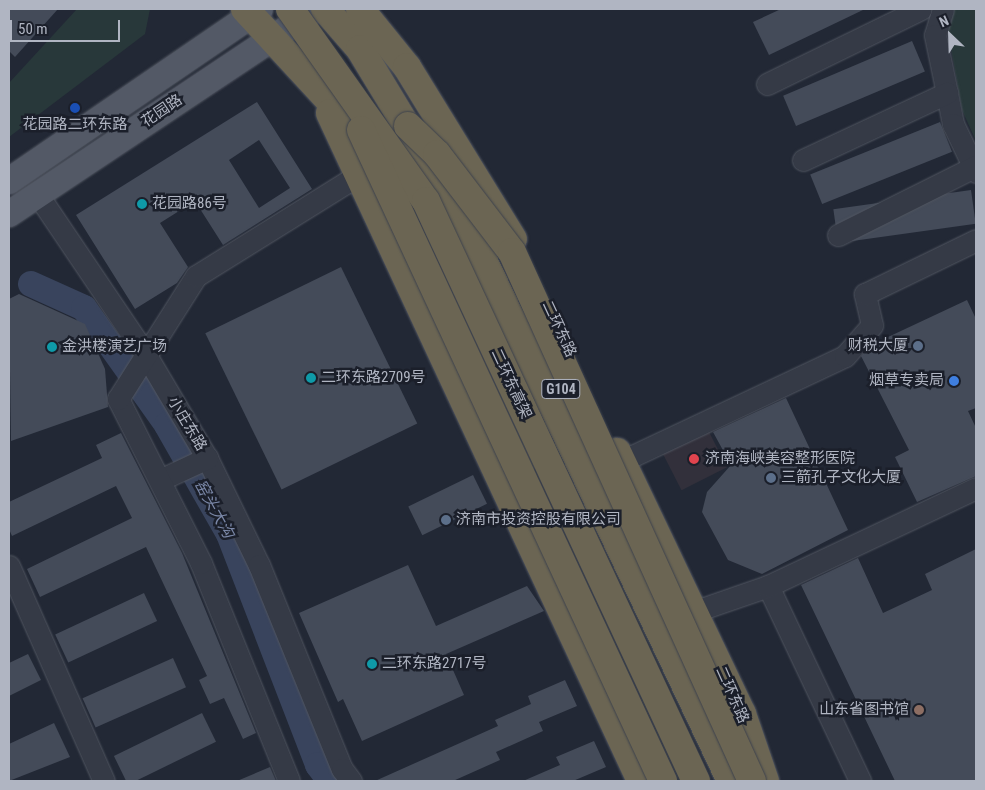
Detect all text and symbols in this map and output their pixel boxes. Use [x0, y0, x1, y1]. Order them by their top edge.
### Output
scale bar [12, 10, 122, 42]
north arrow [925, 10, 975, 60]
text: N [937, 12, 951, 30]
text: 50 m [18, 20, 48, 38]
street label: 花园路 [138, 91, 186, 131]
marker: 花园路二环东路 [69, 102, 81, 114]
place label: 花园路二环东路 [23, 116, 127, 134]
place label: 花园路86号 [152, 195, 227, 213]
marker: 花园路86号 [136, 198, 148, 210]
street label: 二环东路 [538, 298, 580, 360]
place label: 财税大厦 [848, 337, 908, 355]
place label: 金洪楼演艺广场 [62, 338, 167, 356]
marker: 财税大厦 [912, 340, 924, 352]
marker: 金洪楼演艺广场 [46, 341, 58, 353]
street label: 二环东高架 [487, 346, 535, 422]
place label: 二环东路2709号 [321, 369, 426, 387]
marker: 二环东路2709号 [305, 372, 317, 384]
place label: 烟草专卖局 [869, 372, 944, 390]
marker: 烟草专卖局 [948, 375, 960, 387]
road number: G104 [541, 378, 581, 400]
street label: 小庄东路 [164, 394, 210, 454]
place label: 济南海峡美容整形医院 [705, 450, 855, 468]
marker: 济南海峡美容整形医院 [687, 452, 701, 466]
place label: 三箭孔子文化大厦 [781, 469, 901, 487]
marker: 三箭孔子文化大厦 [765, 472, 777, 484]
water label: 窑头大沟 [190, 476, 238, 542]
place label: 济南市投资控股有限公司 [456, 511, 621, 529]
marker: 济南市投资控股有限公司 [440, 514, 452, 526]
place label: 二环东路2717号 [382, 655, 487, 673]
marker: 二环东路2717号 [366, 658, 378, 670]
street label: 二环东路 [712, 664, 752, 726]
place label: 山东省图书馆 [819, 701, 909, 719]
marker: 山东省图书馆 [913, 704, 925, 716]

